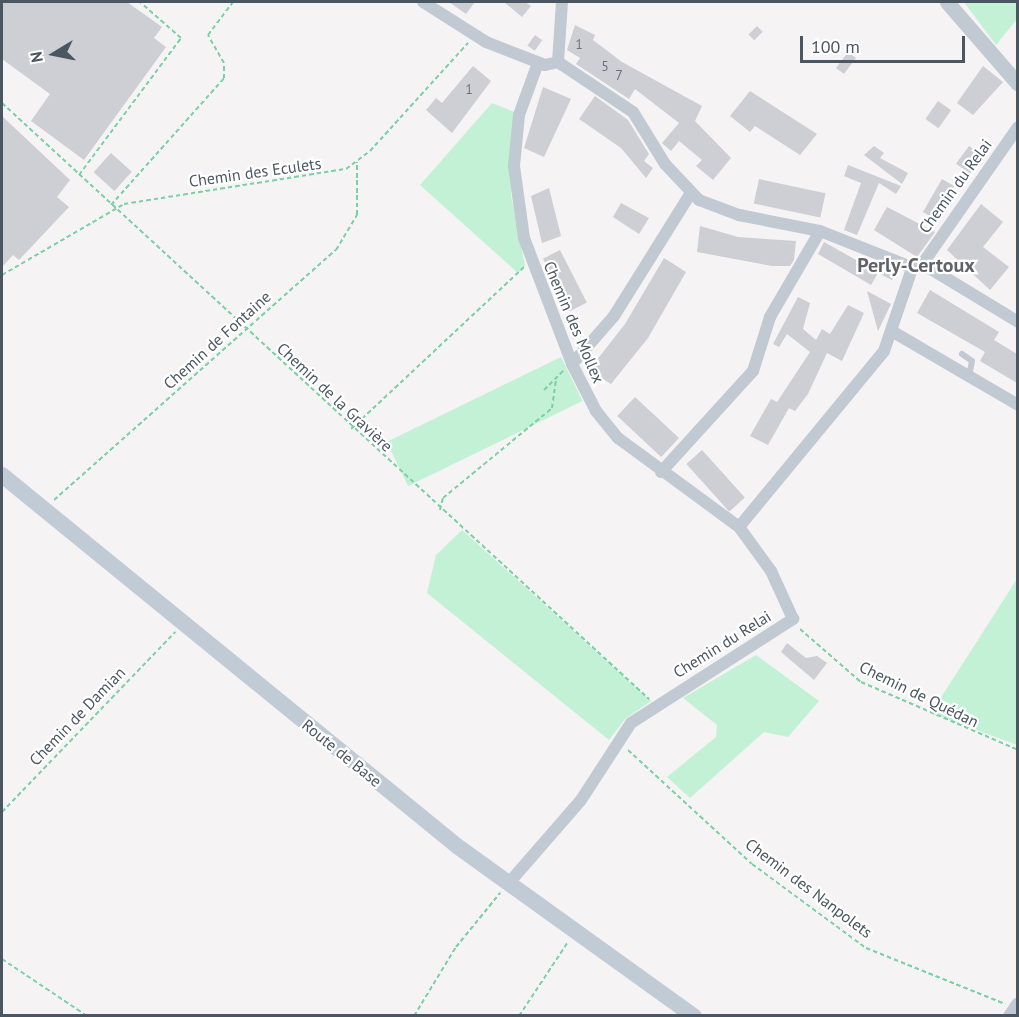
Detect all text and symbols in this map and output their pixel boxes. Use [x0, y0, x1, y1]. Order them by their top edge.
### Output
north arrow [24, 24, 84, 84]
scale bar [803, 24, 968, 62]
text: 100 m [811, 35, 860, 58]
house number: 1 [575, 36, 583, 52]
text: N [26, 50, 47, 64]
house number: 5 [601, 58, 609, 74]
house number: 7 [615, 67, 623, 83]
house number: 1 [465, 81, 473, 97]
street label: Chemin du Relai [914, 135, 996, 237]
street label: Chemin des Eculets [188, 153, 322, 191]
district label: Perly-Certoux [857, 253, 975, 277]
street label: Chemin des Mollex [540, 258, 608, 386]
street label: Chemin de Fontaine [160, 287, 274, 393]
street label: Chemin de la Gravière [273, 338, 397, 456]
street label: Chemin du Relai [670, 606, 774, 682]
street label: Chemin de Quédan [856, 657, 982, 731]
street label: Chemin de Damian [25, 663, 129, 769]
street label: Route de Base [298, 715, 386, 791]
street label: Chemin des Nanpolets [742, 834, 876, 942]

